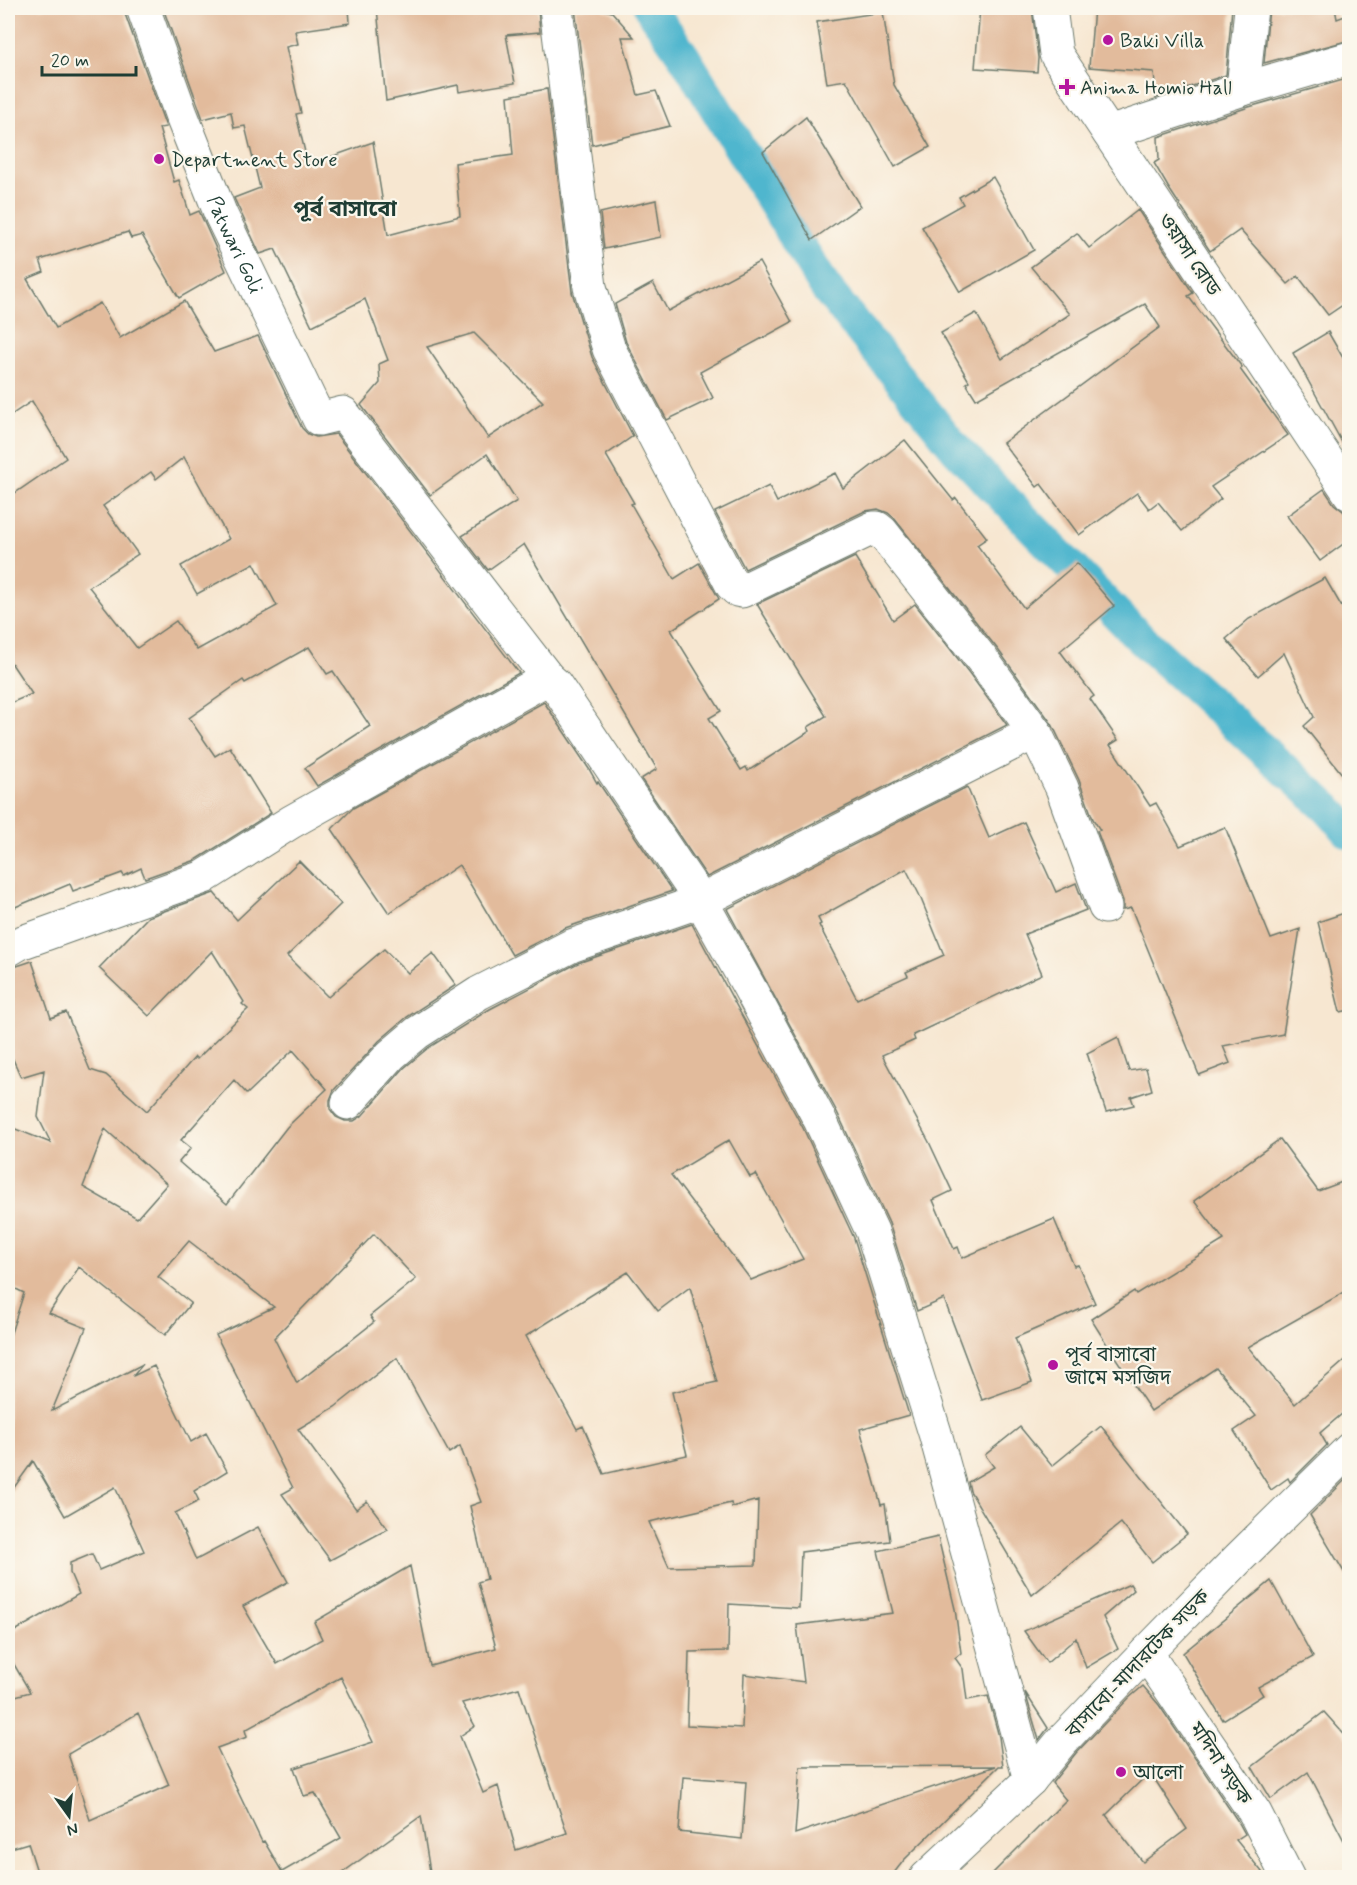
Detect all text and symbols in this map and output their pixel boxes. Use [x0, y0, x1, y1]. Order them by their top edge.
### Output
place label: Baki Villa [1120, 28, 1204, 55]
marker: Baki Villa [1101, 33, 1115, 47]
scale bar [42, 39, 136, 77]
text: 20 m [51, 49, 89, 73]
place label: Anima Homio Hall [1080, 75, 1232, 102]
marker: Anima Homio Hall [1058, 78, 1076, 96]
place label: Department Store [171, 147, 338, 174]
marker: Department Store [152, 152, 166, 166]
street label: Patwari Goli [200, 192, 269, 298]
district label: পূর্ব বাসাবো [293, 195, 398, 224]
street label: ওয়াসা রোড [1151, 208, 1227, 302]
place label: পূর্ব বাসাবো জামে মসজিদ [1064, 1341, 1172, 1392]
marker: পূর্ব বাসাবো জামে মসজিদ [1046, 1358, 1060, 1372]
street label: বাসাবো-মাদারটেক সড়ক [1059, 1583, 1217, 1745]
street label: মদিনা সড়ক [1182, 1716, 1258, 1811]
place label: আলো [1132, 1760, 1184, 1787]
marker: আলো [1114, 1765, 1128, 1779]
north arrow [39, 1786, 99, 1846]
text: N [65, 1818, 80, 1841]

